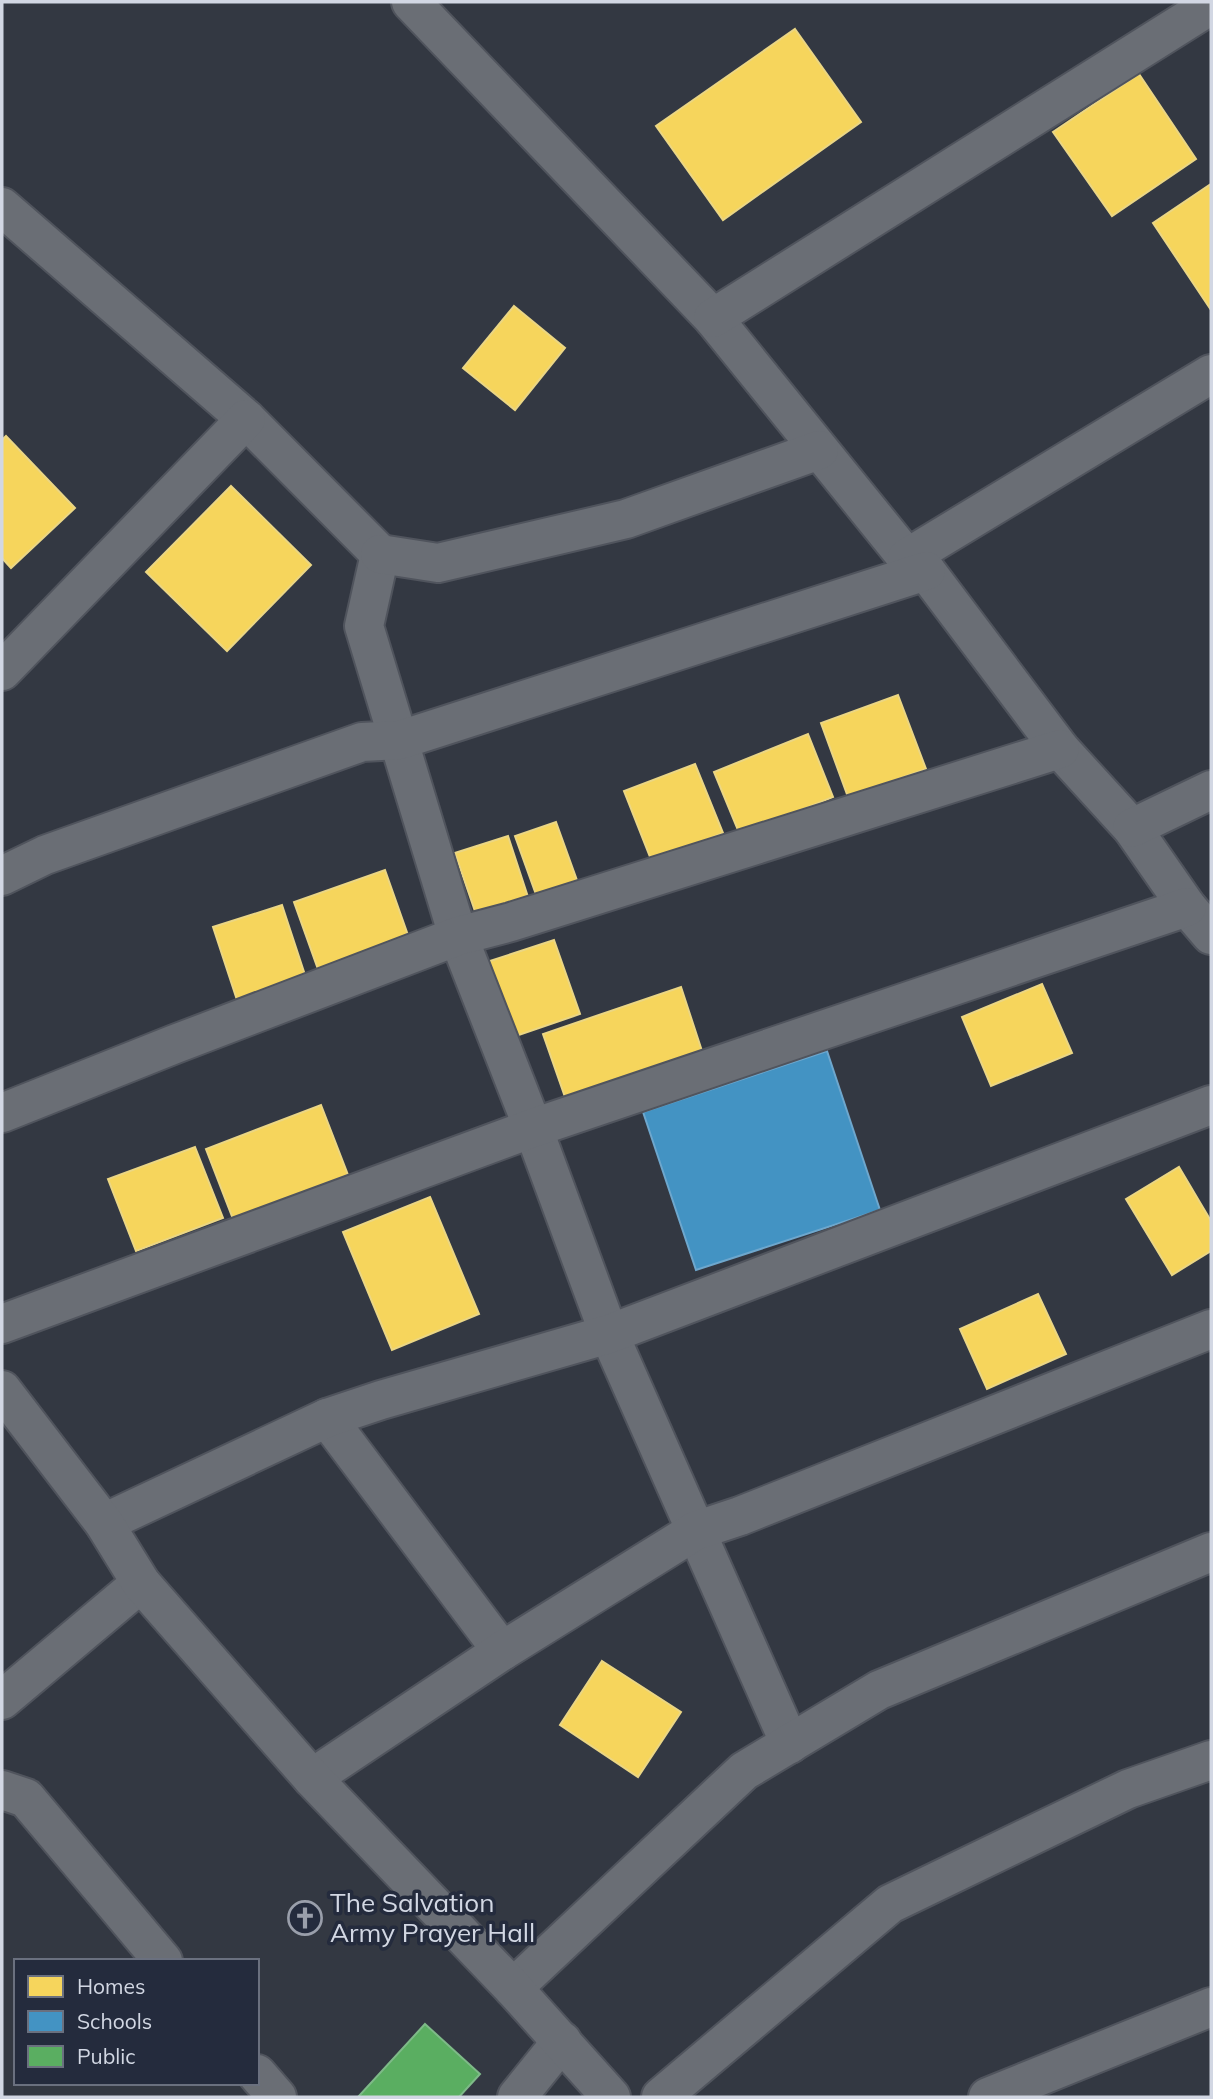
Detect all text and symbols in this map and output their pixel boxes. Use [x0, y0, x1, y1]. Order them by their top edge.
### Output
place label: The Salvation Army Prayer Hall [330, 1886, 535, 1949]
church icon: The Salvation Army Prayer Hall [286, 1899, 324, 1937]
legend [14, 1959, 259, 2085]
text: Homes [77, 1973, 145, 1999]
text: Schools [77, 2008, 152, 2034]
text: Public [77, 2043, 136, 2069]

